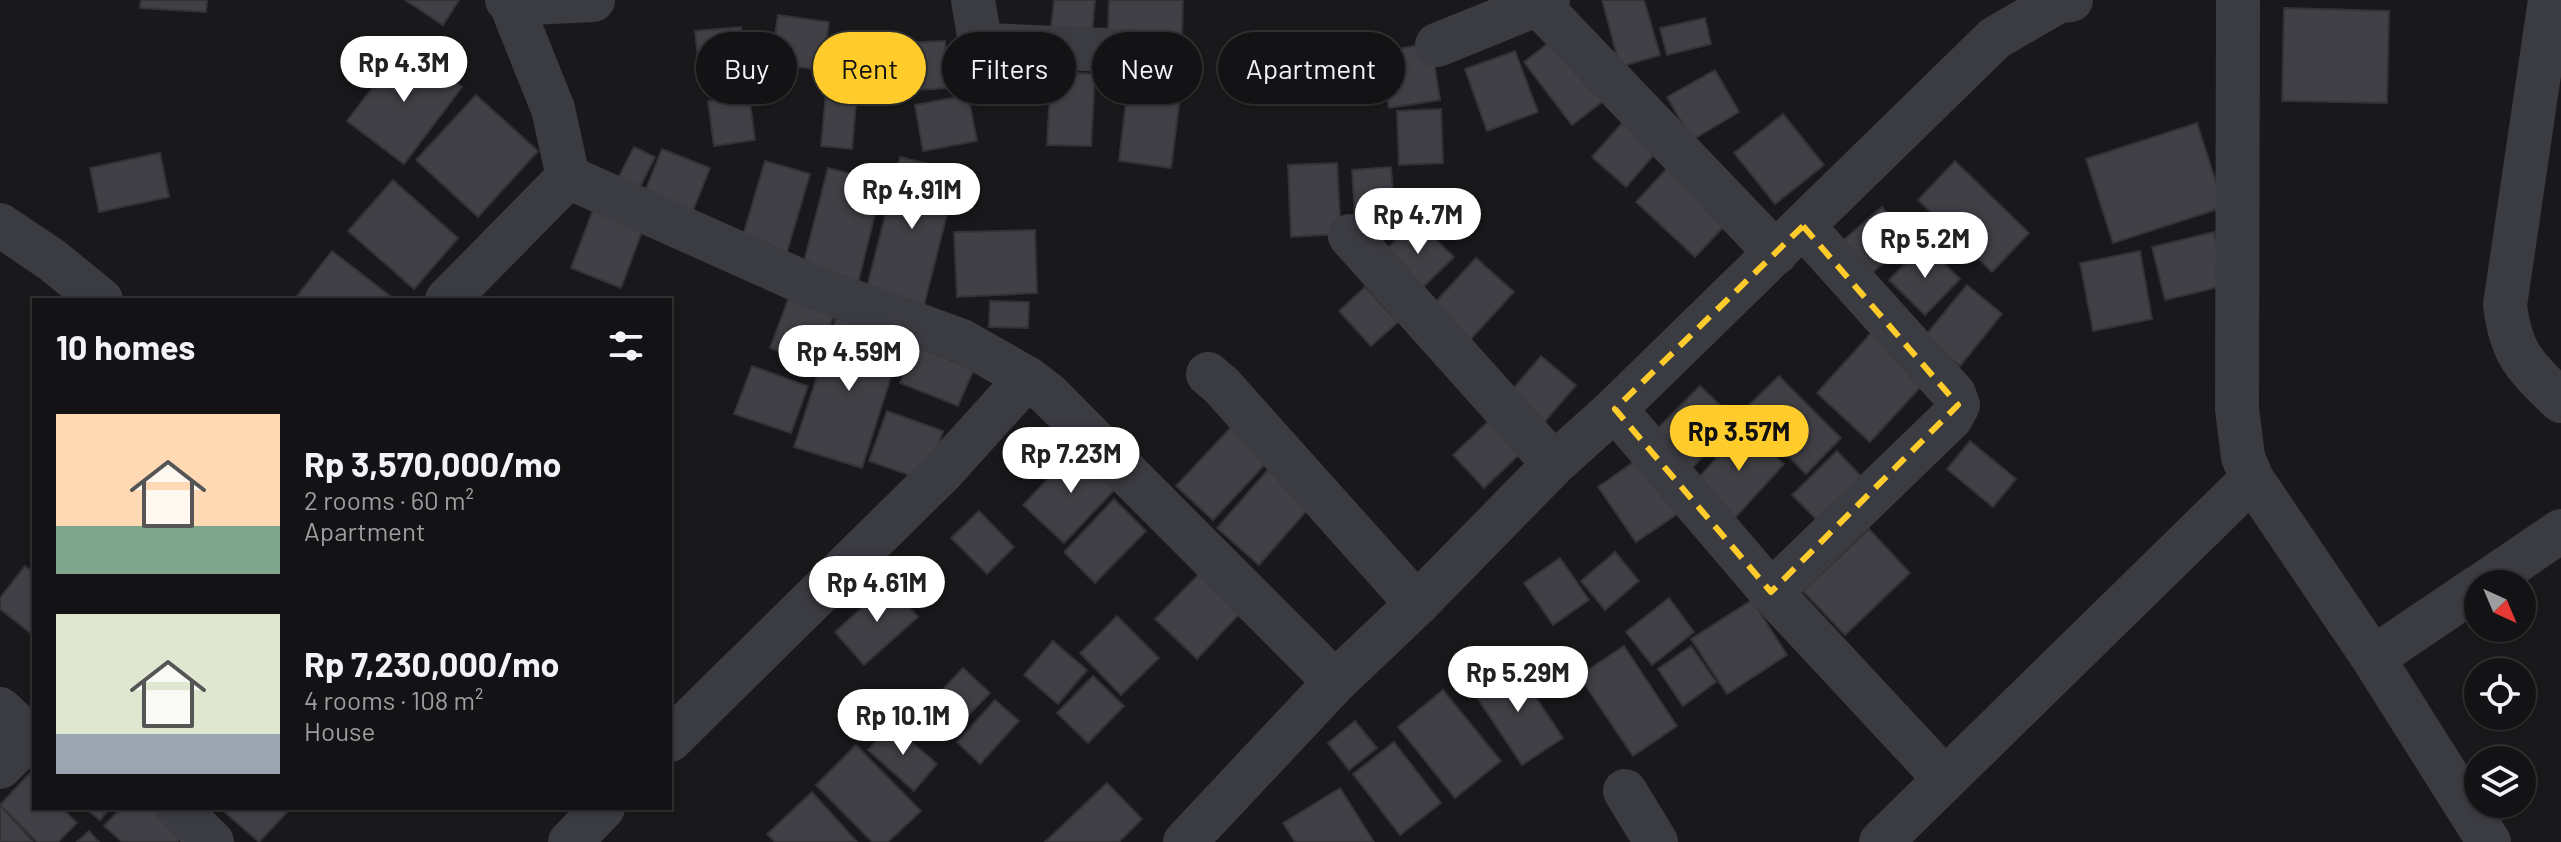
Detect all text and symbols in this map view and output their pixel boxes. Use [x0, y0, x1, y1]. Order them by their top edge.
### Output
chip: Buy [696, 32, 797, 104]
chip: Rent [813, 32, 926, 104]
chip: Filters [942, 32, 1076, 104]
chip: New [1092, 32, 1202, 104]
chip: Apartment [1218, 32, 1405, 104]
pin: Rp 4.3M [330, 36, 478, 104]
text: Rp 4.3M [358, 46, 450, 77]
pin: Rp 4.91M [829, 163, 995, 231]
text: Rp 4.91M [862, 173, 962, 204]
pin: Rp 4.7M [1344, 188, 1492, 256]
text: Rp 4.7M [1373, 198, 1463, 229]
pin: Rp 5.2M [1851, 212, 1999, 280]
text: Rp 5.2M [1880, 222, 1970, 253]
icon: filters [604, 324, 648, 368]
pin: Rp 4.59M [766, 325, 932, 393]
text: 10 homes [56, 326, 195, 367]
text: Rp 4.59M [796, 335, 902, 366]
pin: Rp 3.57M [1656, 405, 1822, 473]
text: Rp 3.57M [1688, 415, 1790, 446]
pin: Rp 7.23M [988, 427, 1154, 495]
text: Rp 7.23M [1021, 437, 1121, 468]
text: Rp 3,570,000/mo [304, 443, 562, 484]
icon: home [120, 446, 216, 542]
text: 2 rooms · 60 m² [304, 484, 474, 515]
text: Apartment [304, 515, 425, 546]
pin: Rp 4.61M [794, 556, 960, 624]
text: Rp 4.61M [827, 566, 927, 597]
north arrow [2464, 570, 2536, 642]
map controls [2464, 570, 2536, 818]
text: Rp 7,230,000/mo [304, 643, 560, 684]
icon: home [120, 646, 216, 742]
pin: Rp 5.29M [1435, 646, 1601, 714]
text: Rp 5.29M [1466, 656, 1570, 687]
button: locate [2464, 658, 2536, 730]
text: 4 rooms · 108 m² [304, 684, 484, 715]
pin: Rp 10.1M [820, 689, 986, 757]
text: Rp 10.1M [856, 699, 950, 730]
text: House [304, 715, 375, 746]
button: layers [2464, 746, 2536, 818]

